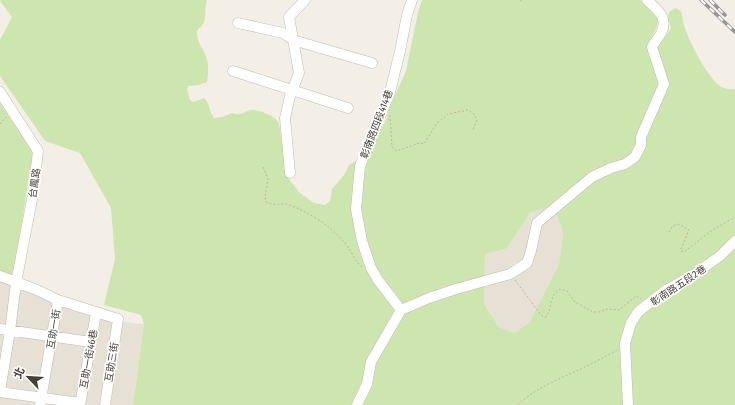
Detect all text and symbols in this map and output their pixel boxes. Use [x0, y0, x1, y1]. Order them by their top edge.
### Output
street label: 彰南路四段414巷 [358, 88, 396, 161]
street label: 台鳳路 [27, 167, 43, 199]
street label: 彰南路五段2巷 [648, 263, 709, 309]
street label: 互助一街 [45, 308, 63, 350]
street label: 互助一街46巷 [78, 329, 100, 390]
street label: 互助三街 [103, 341, 121, 383]
north arrow [8, 357, 48, 397]
text: 北 [11, 365, 28, 381]

